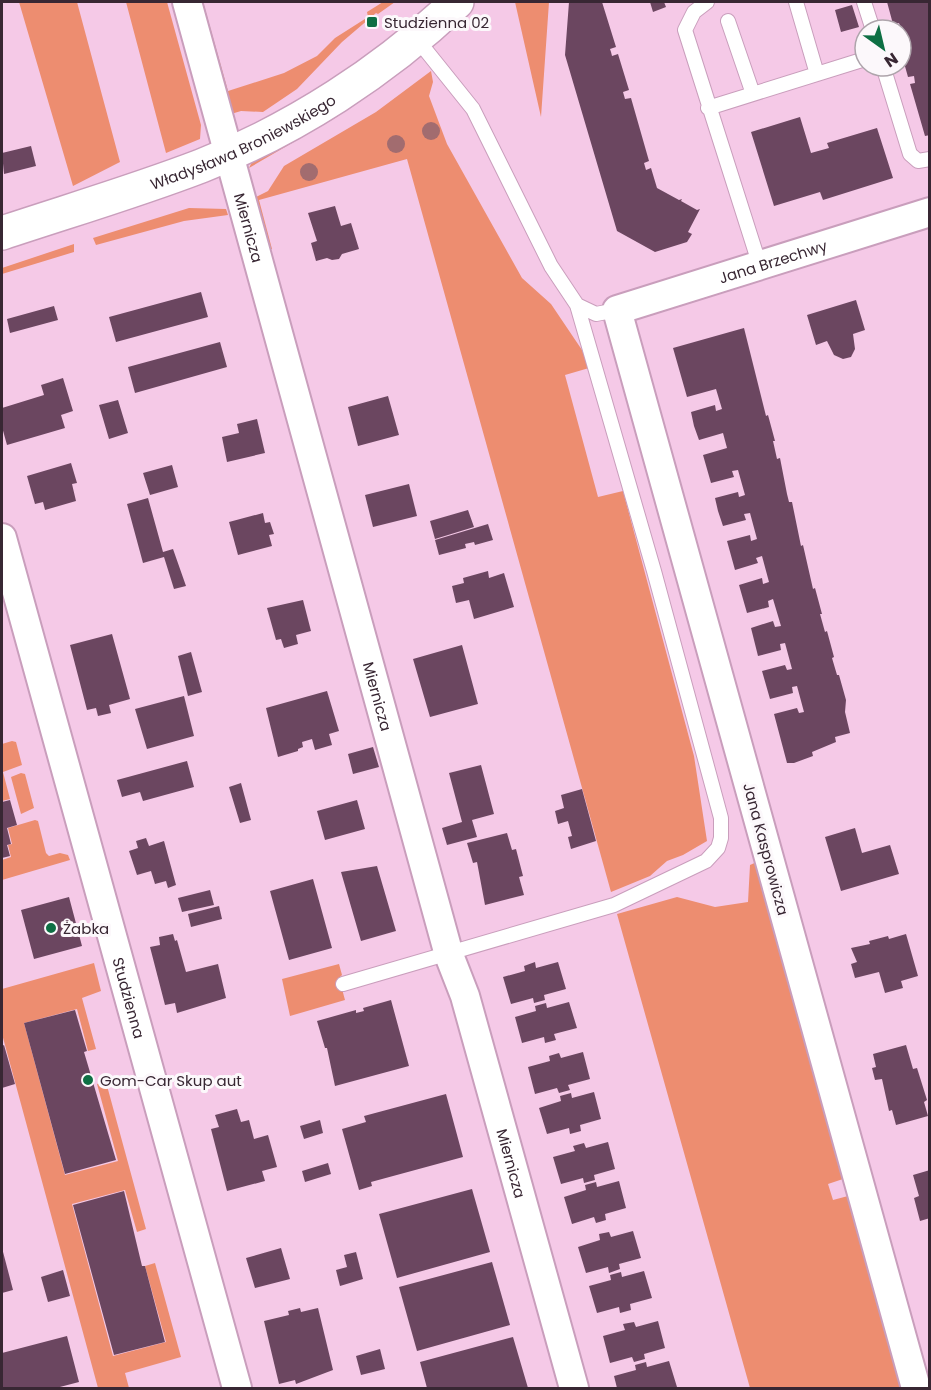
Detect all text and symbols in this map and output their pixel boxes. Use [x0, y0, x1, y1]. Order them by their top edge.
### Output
place label: Studzienna 02 [384, 12, 489, 33]
marker: Studzienna 02 [365, 15, 379, 29]
north arrow [853, 18, 913, 78]
text: N [880, 47, 903, 73]
street label: Władysława Broniewskiego [147, 89, 339, 194]
street label: Miernicza [230, 191, 269, 265]
street label: Jana Brzechwy [716, 234, 830, 288]
street label: Miernicza [358, 659, 397, 733]
street label: Jana Kasprowicza [738, 781, 794, 917]
place label: Żabka [63, 918, 109, 939]
marker: Żabka [44, 921, 58, 935]
street label: Studzienna [108, 955, 150, 1041]
place label: Gom-Car Skup aut [100, 1070, 242, 1091]
marker: Gom-Car Skup aut [81, 1073, 95, 1087]
street label: Miernicza [492, 1126, 531, 1200]

